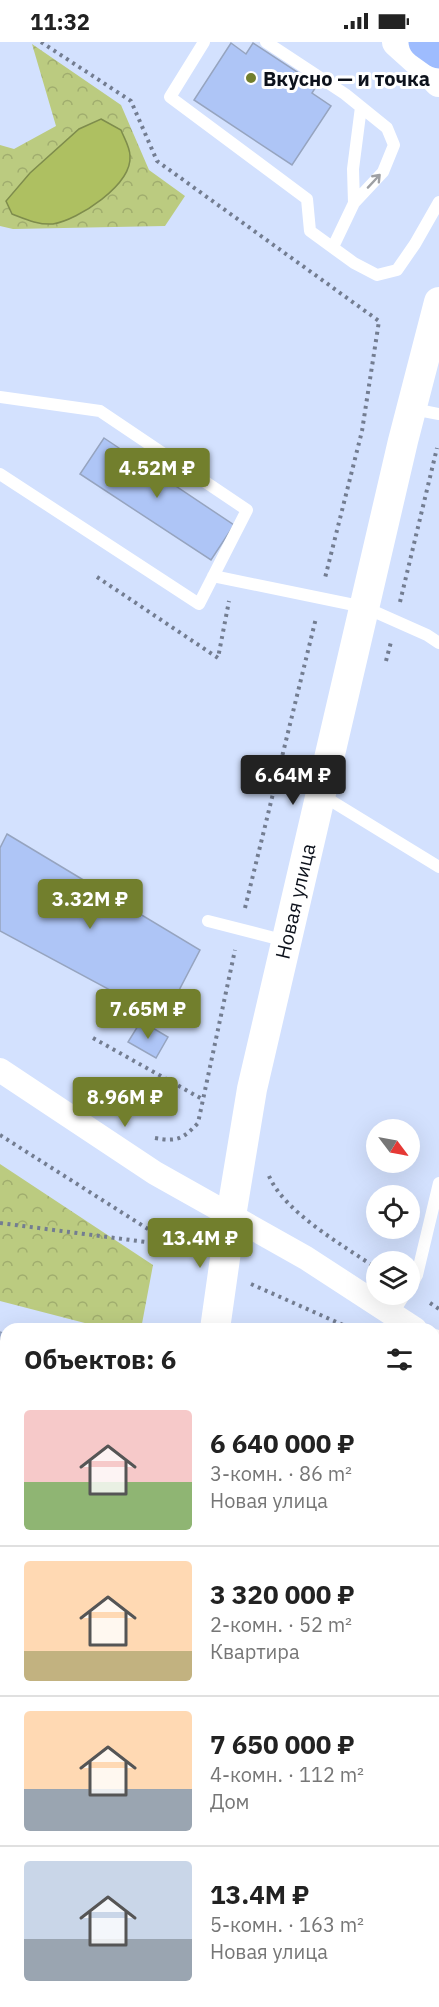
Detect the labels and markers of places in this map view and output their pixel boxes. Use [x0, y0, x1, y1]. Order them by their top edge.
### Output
place label: Вкусно — и точка [263, 65, 430, 92]
marker: Вкусно — и точка [244, 71, 258, 85]
pin: 4.52M ₽ [102, 448, 212, 499]
pin: 6.64M ₽ [238, 755, 348, 806]
pin: 3.32M ₽ [35, 879, 145, 930]
pin: 7.65M ₽ [93, 989, 203, 1040]
pin: 8.96M ₽ [70, 1077, 180, 1128]
pin: 13.4M ₽ [145, 1218, 255, 1269]

